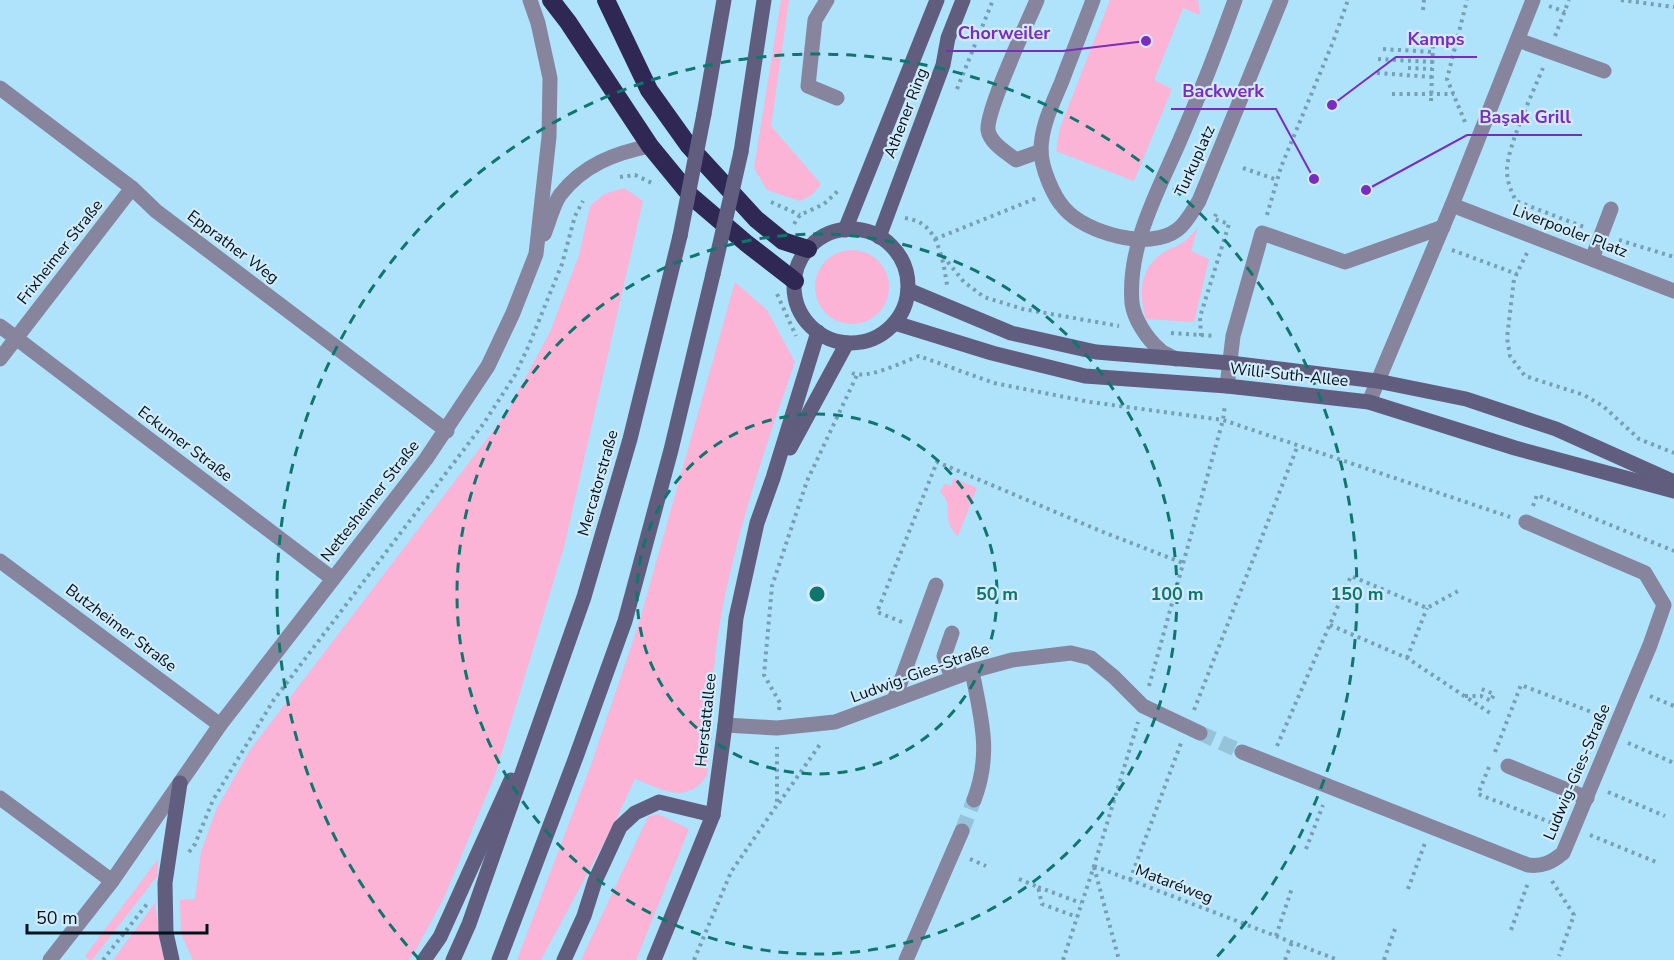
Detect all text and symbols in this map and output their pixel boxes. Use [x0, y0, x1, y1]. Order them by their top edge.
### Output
callout: Chorweiler [946, 15, 1063, 51]
text: Chorweiler [958, 21, 1050, 45]
callout: Kamps [1396, 21, 1477, 57]
text: Kamps [1407, 27, 1465, 51]
street label: Athener Ring [879, 65, 933, 161]
callout: Backwerk [1171, 73, 1276, 109]
text: Backwerk [1182, 79, 1264, 103]
callout: Başak Grill [1467, 99, 1582, 135]
text: Başak Grill [1479, 105, 1571, 129]
street label: Turkuplatz [1170, 122, 1220, 200]
street label: Frixheimer Straße [12, 195, 108, 309]
street label: Liverpooler Platz [1509, 199, 1631, 263]
street label: Epprather Weg [183, 205, 283, 289]
street label: Willi-Suth-Allee [1229, 358, 1349, 392]
street label: Eckumer Straße [133, 401, 237, 487]
street label: Mercatorstraße [572, 427, 624, 539]
street label: Nettesheimer Straße [316, 436, 424, 566]
street label: Butzheimer Straße [61, 579, 181, 677]
text: 50 m [976, 582, 1018, 606]
text: 100 m [1150, 582, 1204, 606]
text: 150 m [1330, 582, 1384, 606]
centre of rings [807, 584, 827, 604]
street label: Ludwig-Gies-Straße [848, 638, 992, 708]
street label: Herstattallee [690, 672, 722, 768]
street label: Ludwig-Gies-Straße [1538, 700, 1616, 844]
street label: Mataréweg [1132, 859, 1216, 909]
scale bar [27, 897, 207, 935]
text: 50 m [36, 906, 78, 930]

